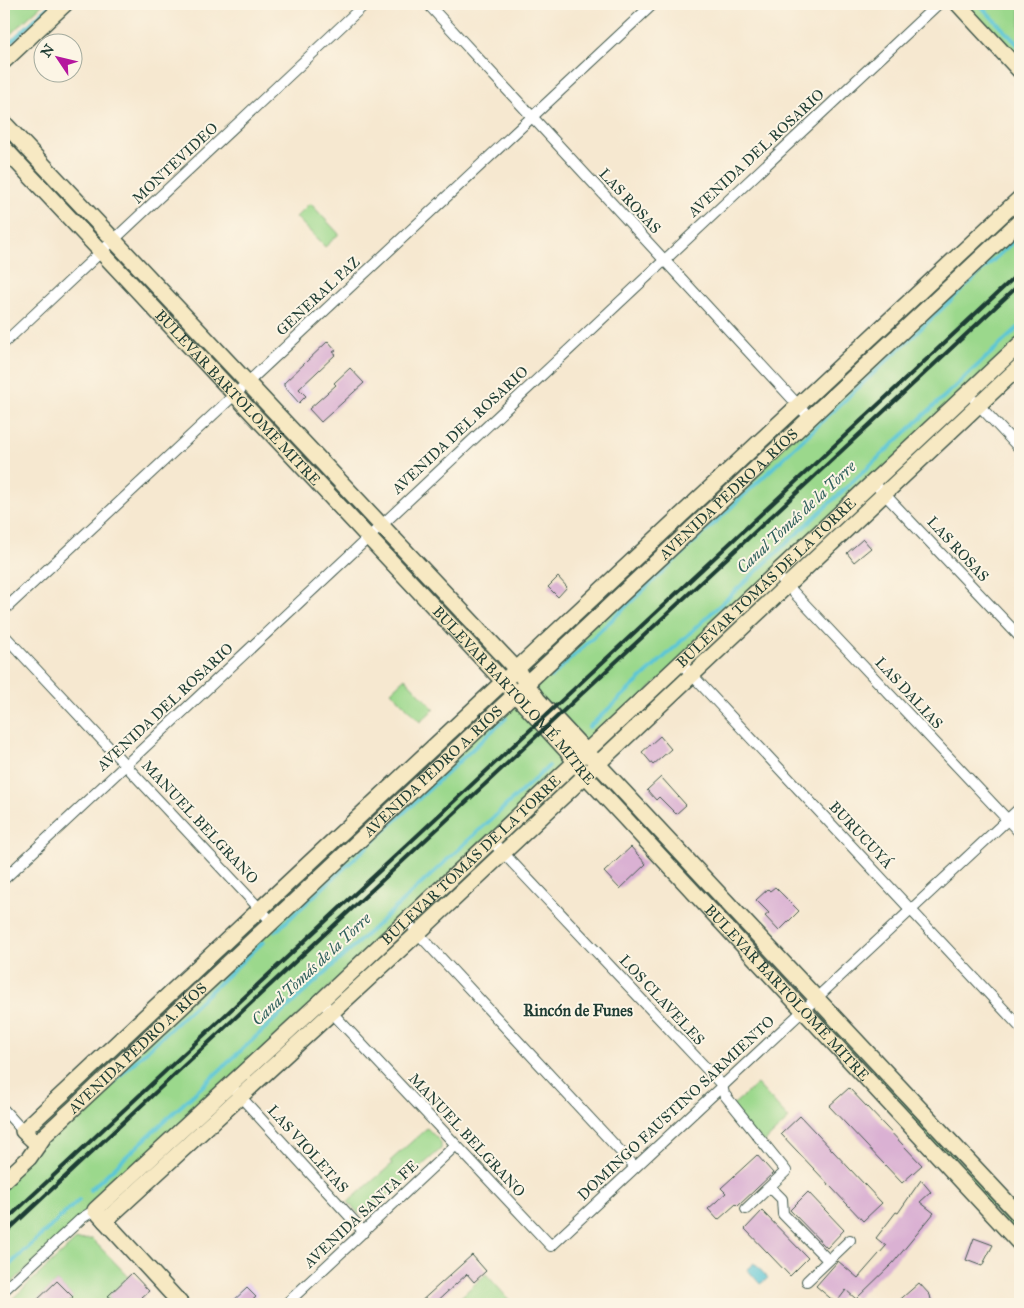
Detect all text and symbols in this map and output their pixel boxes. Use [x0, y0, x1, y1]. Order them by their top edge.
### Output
north arrow [32, 32, 82, 82]
text: N [37, 41, 58, 61]
street label: AVENIDA DEL ROSARIO [683, 85, 828, 221]
street label: MONTEVIDEO [128, 119, 222, 207]
street label: LAS ROSAS [595, 165, 665, 237]
street label: GENERAL PAZ [272, 253, 364, 339]
street label: BULEVAR BARTOLOMÉ MITRE [151, 306, 324, 489]
street label: AVENIDA DEL ROSARIO [387, 362, 532, 498]
street label: AVENIDA PEDRO A. RÍOS [655, 425, 802, 564]
water label: Canal Tomás de la Torre [733, 456, 860, 577]
street label: BULEVAR TOMÁS DE LA TORRE [673, 494, 860, 671]
street label: LAS ROSAS [923, 513, 993, 585]
street label: BULEVAR BARTOLOMÉ MITRE [429, 602, 599, 789]
street label: AVENIDA DEL ROSARIO [92, 639, 237, 775]
street label: LAS DALIAS [871, 653, 947, 733]
street label: AVENIDA PEDRO A. RÍOS [359, 702, 506, 841]
street label: MANUEL BELGRANO [138, 756, 262, 888]
street label: BULEVAR TOMÁS DE LA TORRE [377, 771, 565, 949]
street label: BURUCUYÁ [825, 797, 897, 872]
street label: BULEVAR BARTOLOMÉ MITRE [701, 901, 873, 1085]
water label: Canal Tomás de la Torre [248, 908, 375, 1029]
street label: LOS CLAVELES [616, 951, 708, 1049]
street label: AVENIDA PEDRO A. RÍOS [64, 979, 211, 1118]
district label: Rincón de Funes [523, 1001, 633, 1020]
street label: DOMINGO FAUSTINO SARMIENTO [574, 1012, 778, 1204]
street label: MANUEL BELGRANO [405, 1069, 529, 1201]
street label: LAS VIOLETAS [264, 1101, 352, 1197]
street label: AVENIDA SANTA FE [299, 1156, 422, 1272]

